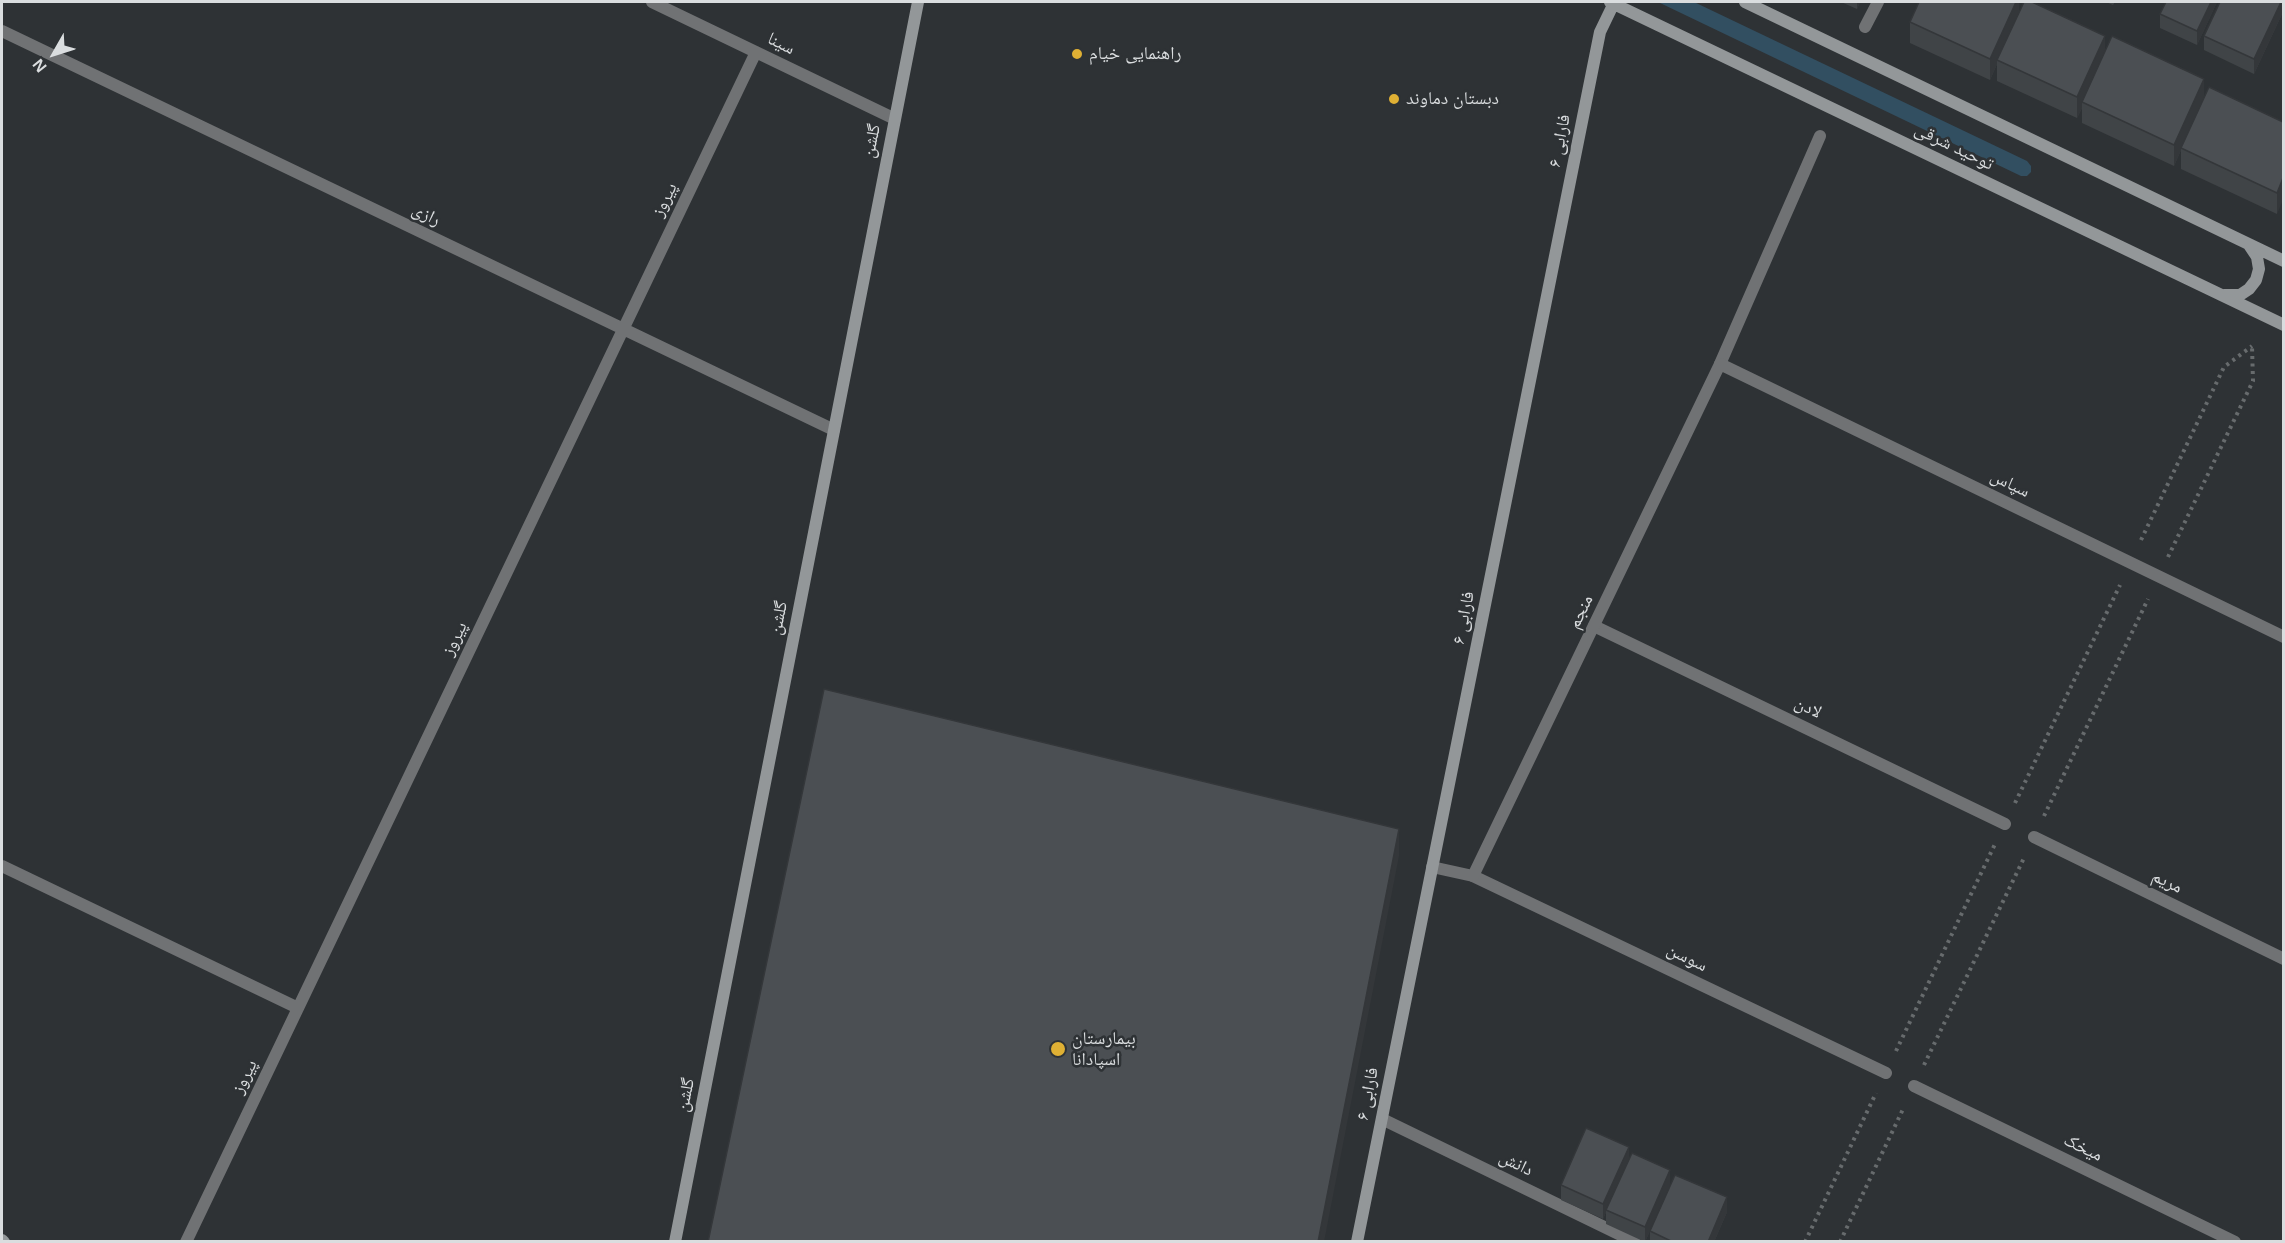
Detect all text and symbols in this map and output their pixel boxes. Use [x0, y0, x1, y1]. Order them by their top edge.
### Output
north arrow [24, 24, 84, 84]
street label: سینا [764, 28, 798, 60]
place label: راهنمایی خیام [1089, 43, 1181, 65]
marker: راهنمایی خیام [1070, 47, 1084, 61]
text: N [29, 56, 50, 75]
place label: دبستان دماوند [1406, 88, 1499, 110]
marker: دبستان دماوند [1387, 92, 1401, 106]
street label: فارابی ۶ [1544, 113, 1576, 169]
street label: توحید شرقی [1911, 119, 1997, 175]
street label: گلشن [858, 122, 886, 160]
street label: پیروز [648, 179, 682, 221]
street label: رازی [408, 199, 444, 231]
street label: سپاس [1987, 465, 2033, 503]
street label: فارابی ۶ [1448, 590, 1480, 646]
street label: منجم [1564, 592, 1598, 632]
street label: گلشن [765, 599, 793, 637]
street label: پیروز [438, 618, 472, 660]
street label: لادن [1791, 692, 1825, 724]
street label: مریم [2148, 865, 2186, 899]
street label: سوسن [1663, 939, 1711, 977]
place label: بیمارستان اسپادانا [1072, 1028, 1136, 1070]
marker: بیمارستان اسپادانا [1049, 1040, 1067, 1058]
street label: پیروز [228, 1056, 262, 1098]
street label: فارابی ۶ [1352, 1066, 1384, 1122]
street label: گلشن [672, 1076, 700, 1114]
street label: میخک [2060, 1129, 2106, 1167]
street label: دانش [1496, 1147, 1536, 1181]

